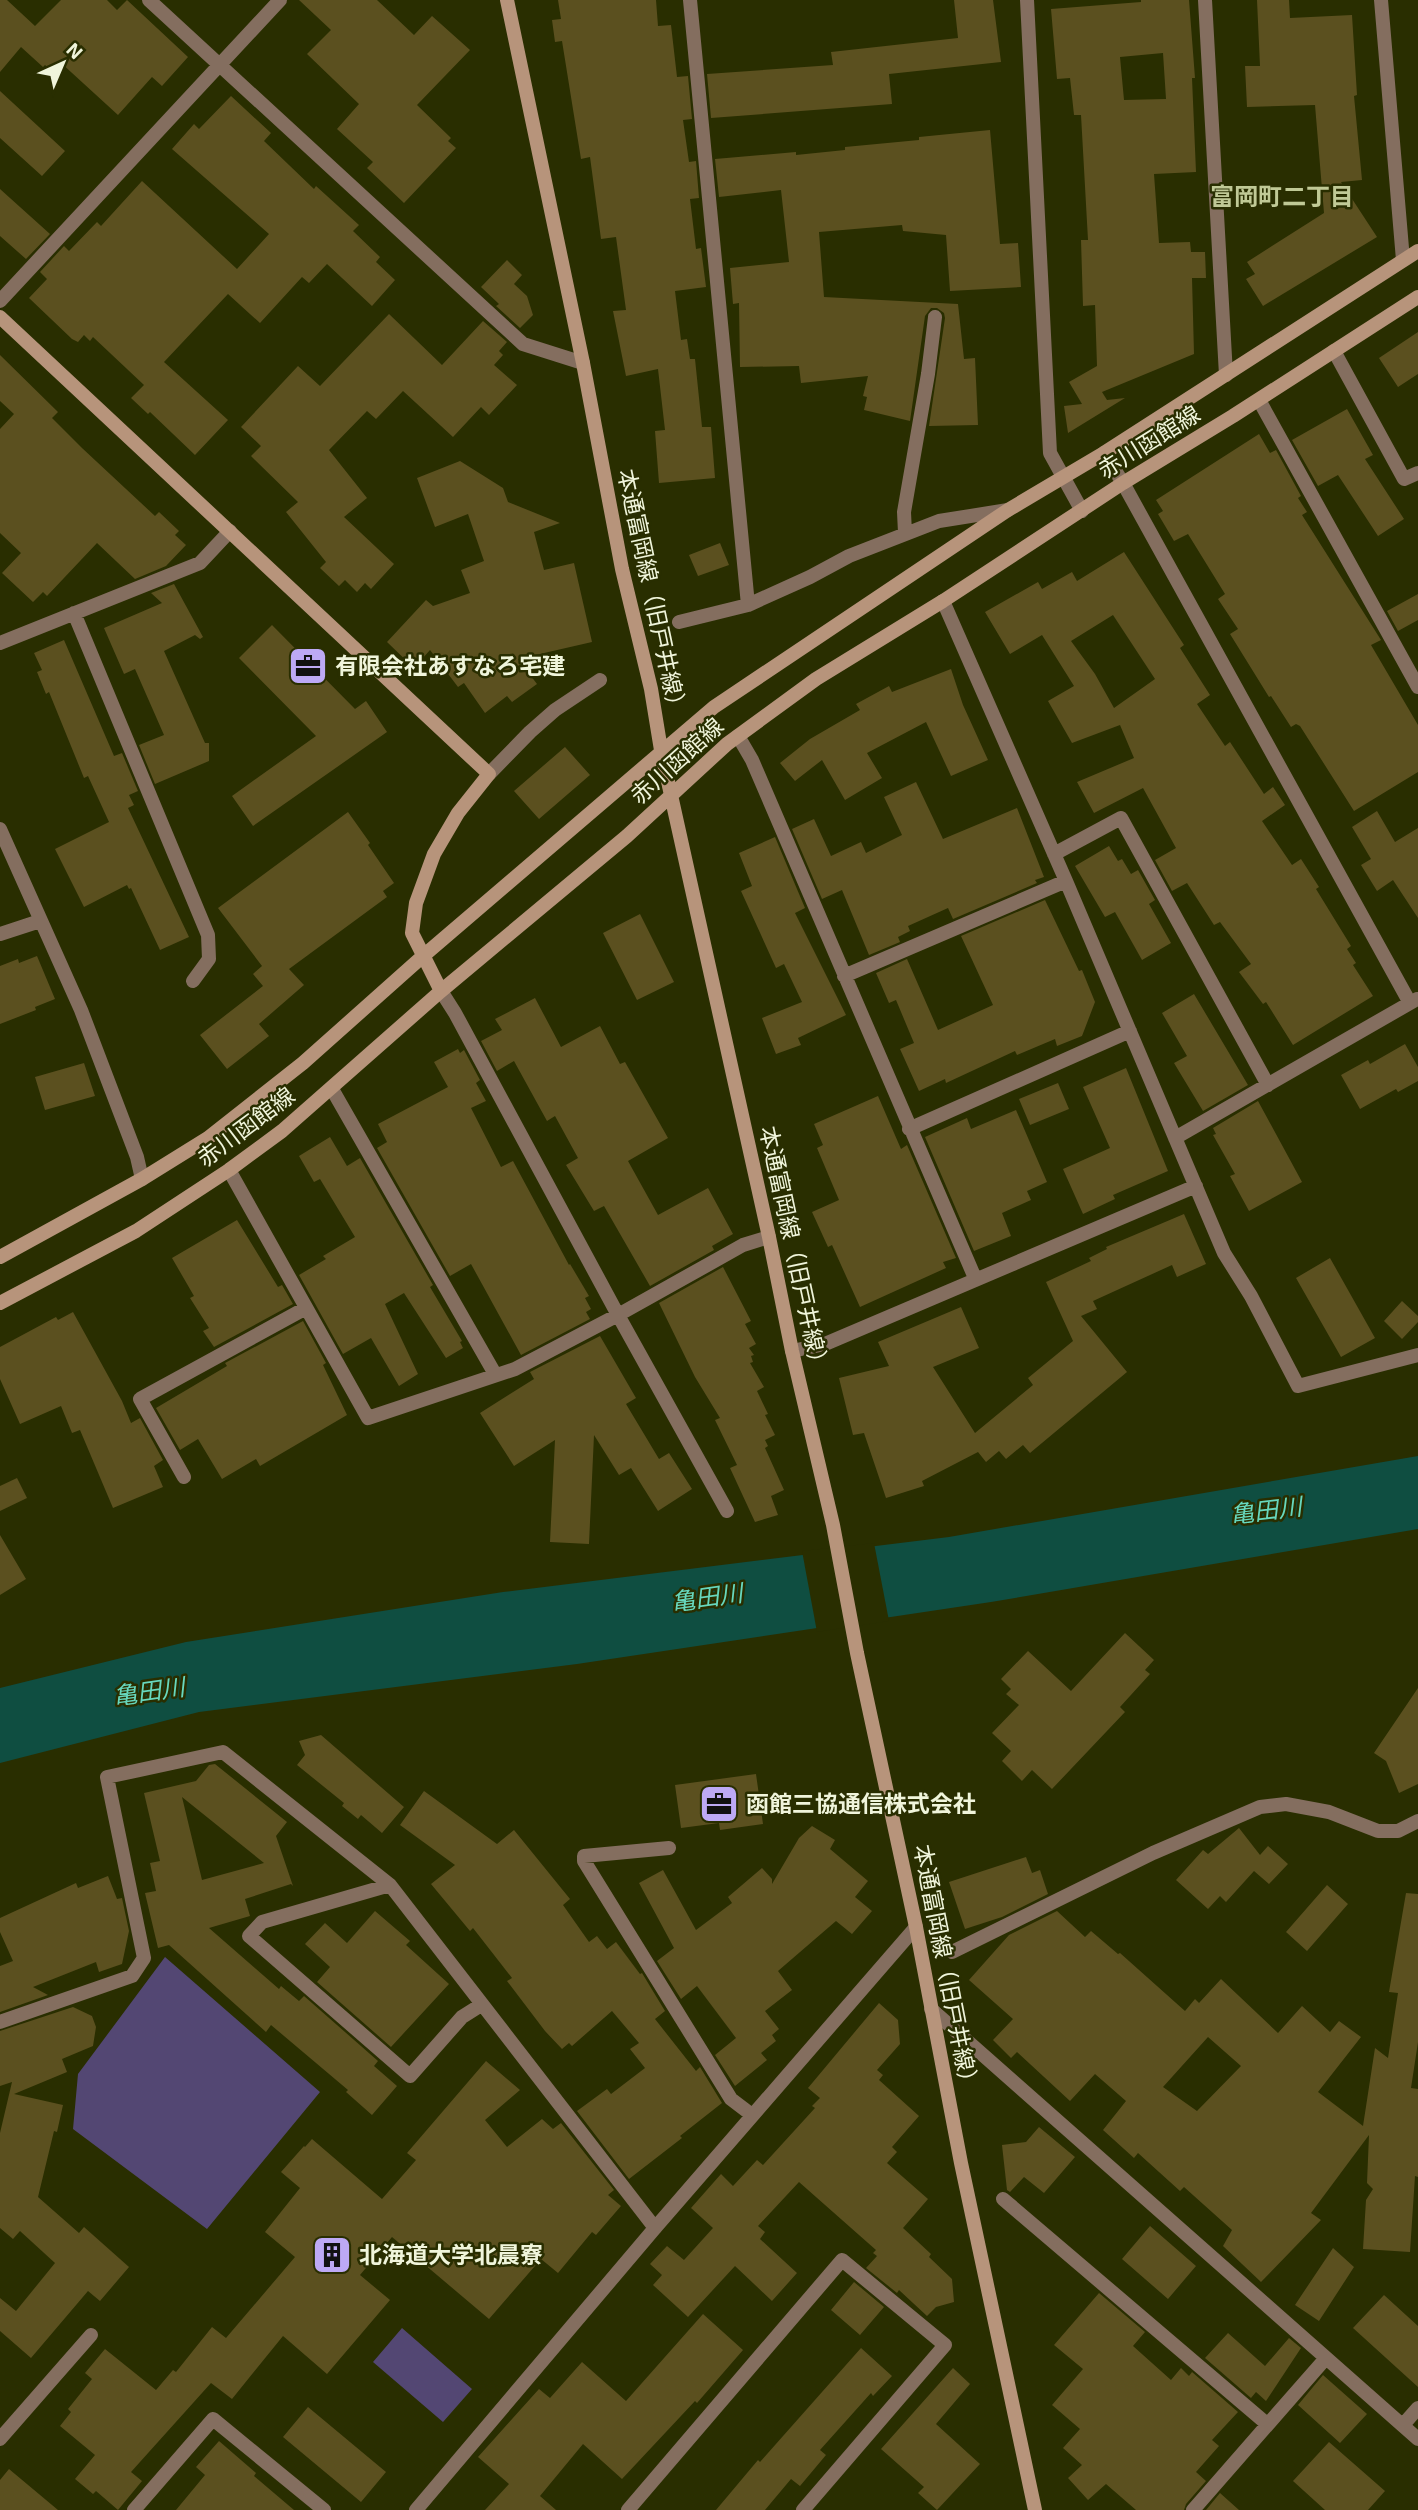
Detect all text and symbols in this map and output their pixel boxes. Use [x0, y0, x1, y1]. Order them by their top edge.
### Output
north arrow [28, 28, 98, 98]
text: N [62, 37, 88, 63]
district label: 富岡町二丁目 [1210, 181, 1354, 210]
street label: 赤川函館線 [1092, 399, 1205, 483]
street label: 本通富岡線（旧戸井線） [613, 466, 693, 719]
office icon: 有限会社あすなろ宅建 [287, 645, 329, 687]
place label: 有限会社あすなろ宅建 [335, 651, 565, 679]
street label: 赤川函館線 [624, 711, 728, 809]
street label: 赤川函館線 [191, 1080, 300, 1172]
street label: 本通富岡線（旧戸井線） [755, 1123, 835, 1376]
water label: 亀田川 [1228, 1490, 1306, 1528]
water label: 亀田川 [669, 1577, 747, 1616]
water label: 亀田川 [111, 1671, 189, 1710]
office icon: 函館三協通信株式会社 [698, 1783, 740, 1825]
place label: 函館三協通信株式会社 [746, 1789, 976, 1817]
street label: 本通富岡線（旧戸井線） [909, 1842, 985, 2096]
building icon: 北海道大学北晨寮 [311, 2234, 353, 2276]
place label: 北海道大学北晨寮 [359, 2240, 543, 2268]

